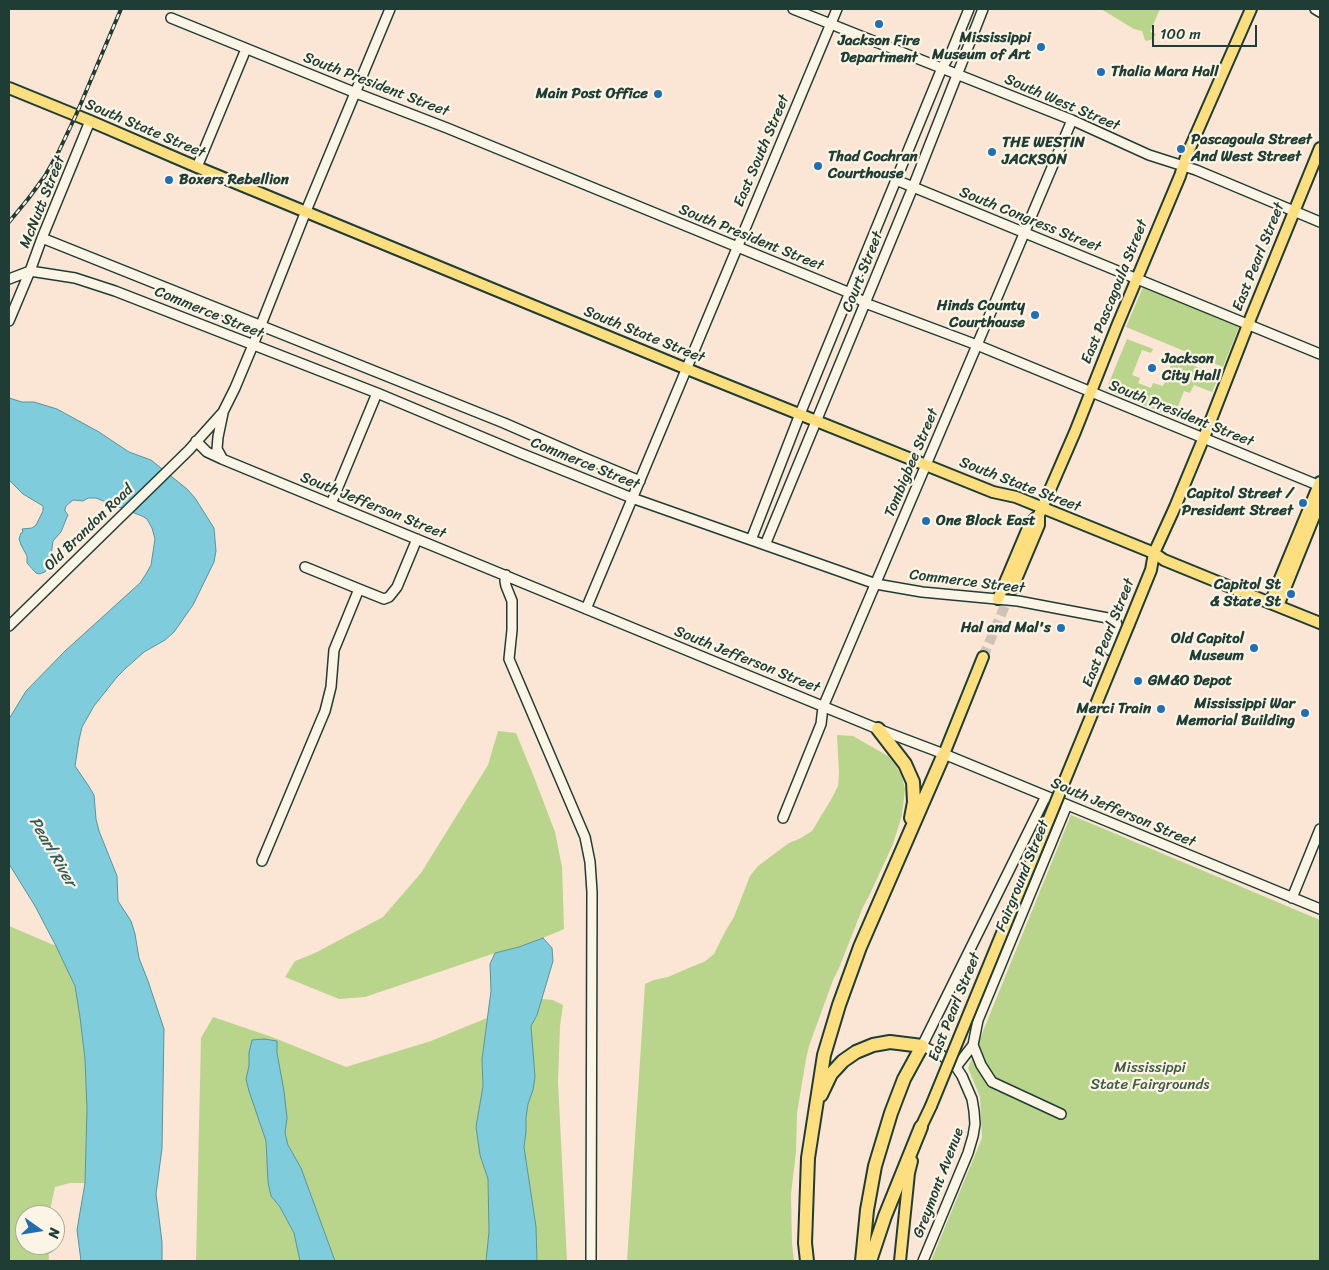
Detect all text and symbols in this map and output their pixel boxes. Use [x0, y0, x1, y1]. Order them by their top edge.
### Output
scale bar [1154, 15, 1259, 47]
marker: Jackson Fire Department [873, 18, 885, 30]
text: 100 m [1160, 21, 1201, 47]
place label: Mississippi Museum of Art [932, 29, 1031, 64]
place label: Jackson Fire Department [838, 32, 920, 67]
marker: Mississippi Museum of Art [1035, 41, 1047, 53]
street label: South President Street [301, 49, 451, 121]
place label: Thalia Mara Hall [1111, 63, 1219, 81]
marker: Thalia Mara Hall [1095, 66, 1107, 78]
street label: South West Street [1002, 71, 1122, 135]
place label: Main Post Office [536, 85, 648, 103]
marker: Main Post Office [652, 88, 664, 100]
street label: East South Street [730, 92, 794, 210]
street label: South State Street [82, 96, 208, 162]
place label: Pascagoula Street And West Street [1191, 131, 1312, 166]
place label: THE WESTIN JACKSON [1002, 134, 1085, 169]
marker: Pascagoula Street And West Street [1175, 143, 1187, 155]
marker: THE WESTIN JACKSON [986, 146, 998, 158]
place label: Thad Cochran Courthouse [828, 148, 918, 183]
street label: McNutt Street [16, 153, 70, 251]
marker: Thad Cochran Courthouse [812, 160, 824, 172]
place label: Boxers Rebellion [179, 171, 289, 189]
marker: Boxers Rebellion [163, 174, 175, 186]
street label: South Congress Street [957, 183, 1103, 257]
street label: East Pearl Street [1229, 200, 1289, 314]
street label: South President Street [676, 201, 826, 275]
street label: East Pascagoula Street [1078, 217, 1152, 367]
street label: Court Street [839, 229, 887, 315]
street label: Commerce Street [152, 283, 266, 343]
place label: Hinds County Courthouse [937, 297, 1025, 332]
street label: South State Street [581, 303, 707, 367]
marker: Hinds County Courthouse [1029, 309, 1041, 321]
place label: Jackson City Hall [1162, 350, 1220, 385]
marker: Jackson City Hall [1146, 362, 1158, 374]
street label: South President Street [1106, 377, 1256, 451]
street label: Tombigbee Street [881, 406, 943, 520]
street label: Commerce Street [528, 434, 642, 494]
street label: South State Street [957, 454, 1083, 516]
street label: South Jefferson Street [298, 469, 448, 543]
street label: Old Brandon Road [41, 481, 137, 575]
place label: Capitol Street / President Street [1182, 485, 1293, 520]
marker: Capitol Street / President Street [1297, 497, 1309, 509]
place label: One Block East [936, 512, 1035, 530]
marker: One Block East [920, 515, 932, 527]
street label: Commerce Street [908, 566, 1026, 598]
street label: East Pearl Street [1079, 576, 1139, 690]
place label: Capitol St & State St [1210, 576, 1281, 611]
marker: Capitol St & State St [1285, 588, 1297, 600]
place label: Hal and Mal's [961, 619, 1051, 637]
marker: Hal and Mal's [1055, 622, 1067, 634]
street label: South Jefferson Street [672, 623, 822, 697]
place label: Old Capitol Museum [1171, 630, 1244, 665]
marker: Old Capitol Museum [1248, 642, 1260, 654]
place label: GM&O Depot [1148, 672, 1232, 690]
marker: GM&O Depot [1132, 675, 1144, 687]
place label: Mississippi War Memorial Building [1176, 695, 1295, 730]
place label: Merci Train [1076, 700, 1151, 718]
marker: Merci Train [1155, 703, 1167, 715]
marker: Mississippi War Memorial Building [1299, 707, 1311, 719]
street label: South Jefferson Street [1048, 774, 1198, 852]
water label: Pearl River [24, 814, 80, 890]
street label: Fairground Street [992, 818, 1054, 934]
street label: East Pearl Street [925, 950, 985, 1064]
park label: Mississippi State Fairgrounds [1091, 1059, 1209, 1094]
street label: Greymont Avenue [910, 1125, 968, 1241]
north arrow [15, 1205, 65, 1255]
text: N [41, 1226, 67, 1241]

